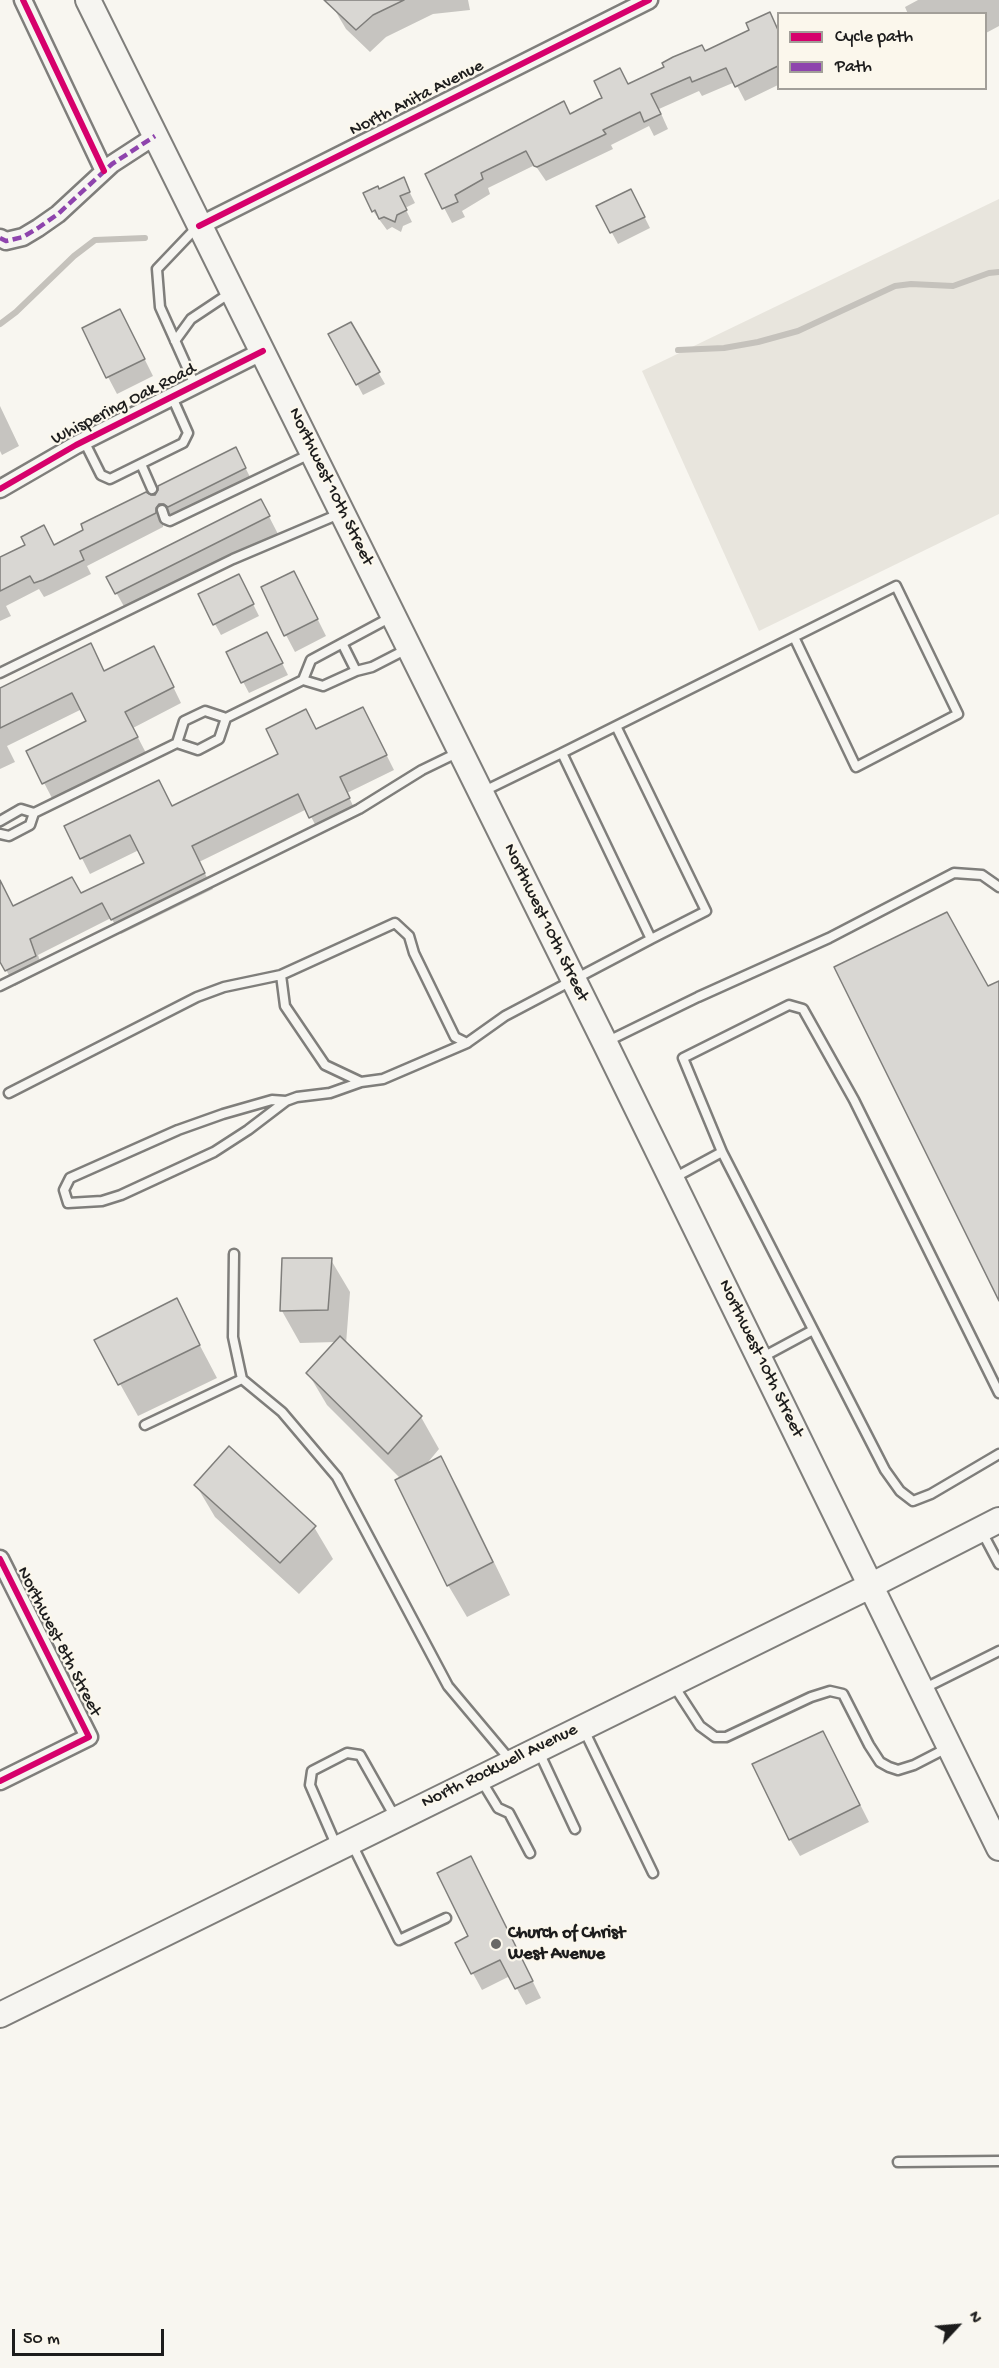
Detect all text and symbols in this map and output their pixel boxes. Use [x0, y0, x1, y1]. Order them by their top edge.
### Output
legend [777, 12, 987, 90]
text: Cycle path [835, 27, 913, 48]
street label: North Anita Avenue [346, 56, 488, 142]
text: Path [835, 57, 872, 78]
street label: Whispering Oak Road [48, 359, 200, 451]
street label: Northwest 10th Street [282, 405, 378, 569]
street label: Northwest 10th Street [497, 841, 593, 1005]
street label: Northwest 10th Street [712, 1277, 808, 1441]
street label: Northwest 8th Street [11, 1564, 105, 1720]
street label: North Rockwell Avenue [418, 1720, 582, 1814]
place label: Church of Christ West Avenue [508, 1923, 625, 1966]
marker: Church of Christ West Avenue [489, 1937, 503, 1951]
north arrow [927, 2296, 987, 2356]
text: N [963, 2309, 984, 2327]
scale bar [15, 2317, 166, 2355]
text: 50 m [23, 2329, 60, 2350]

